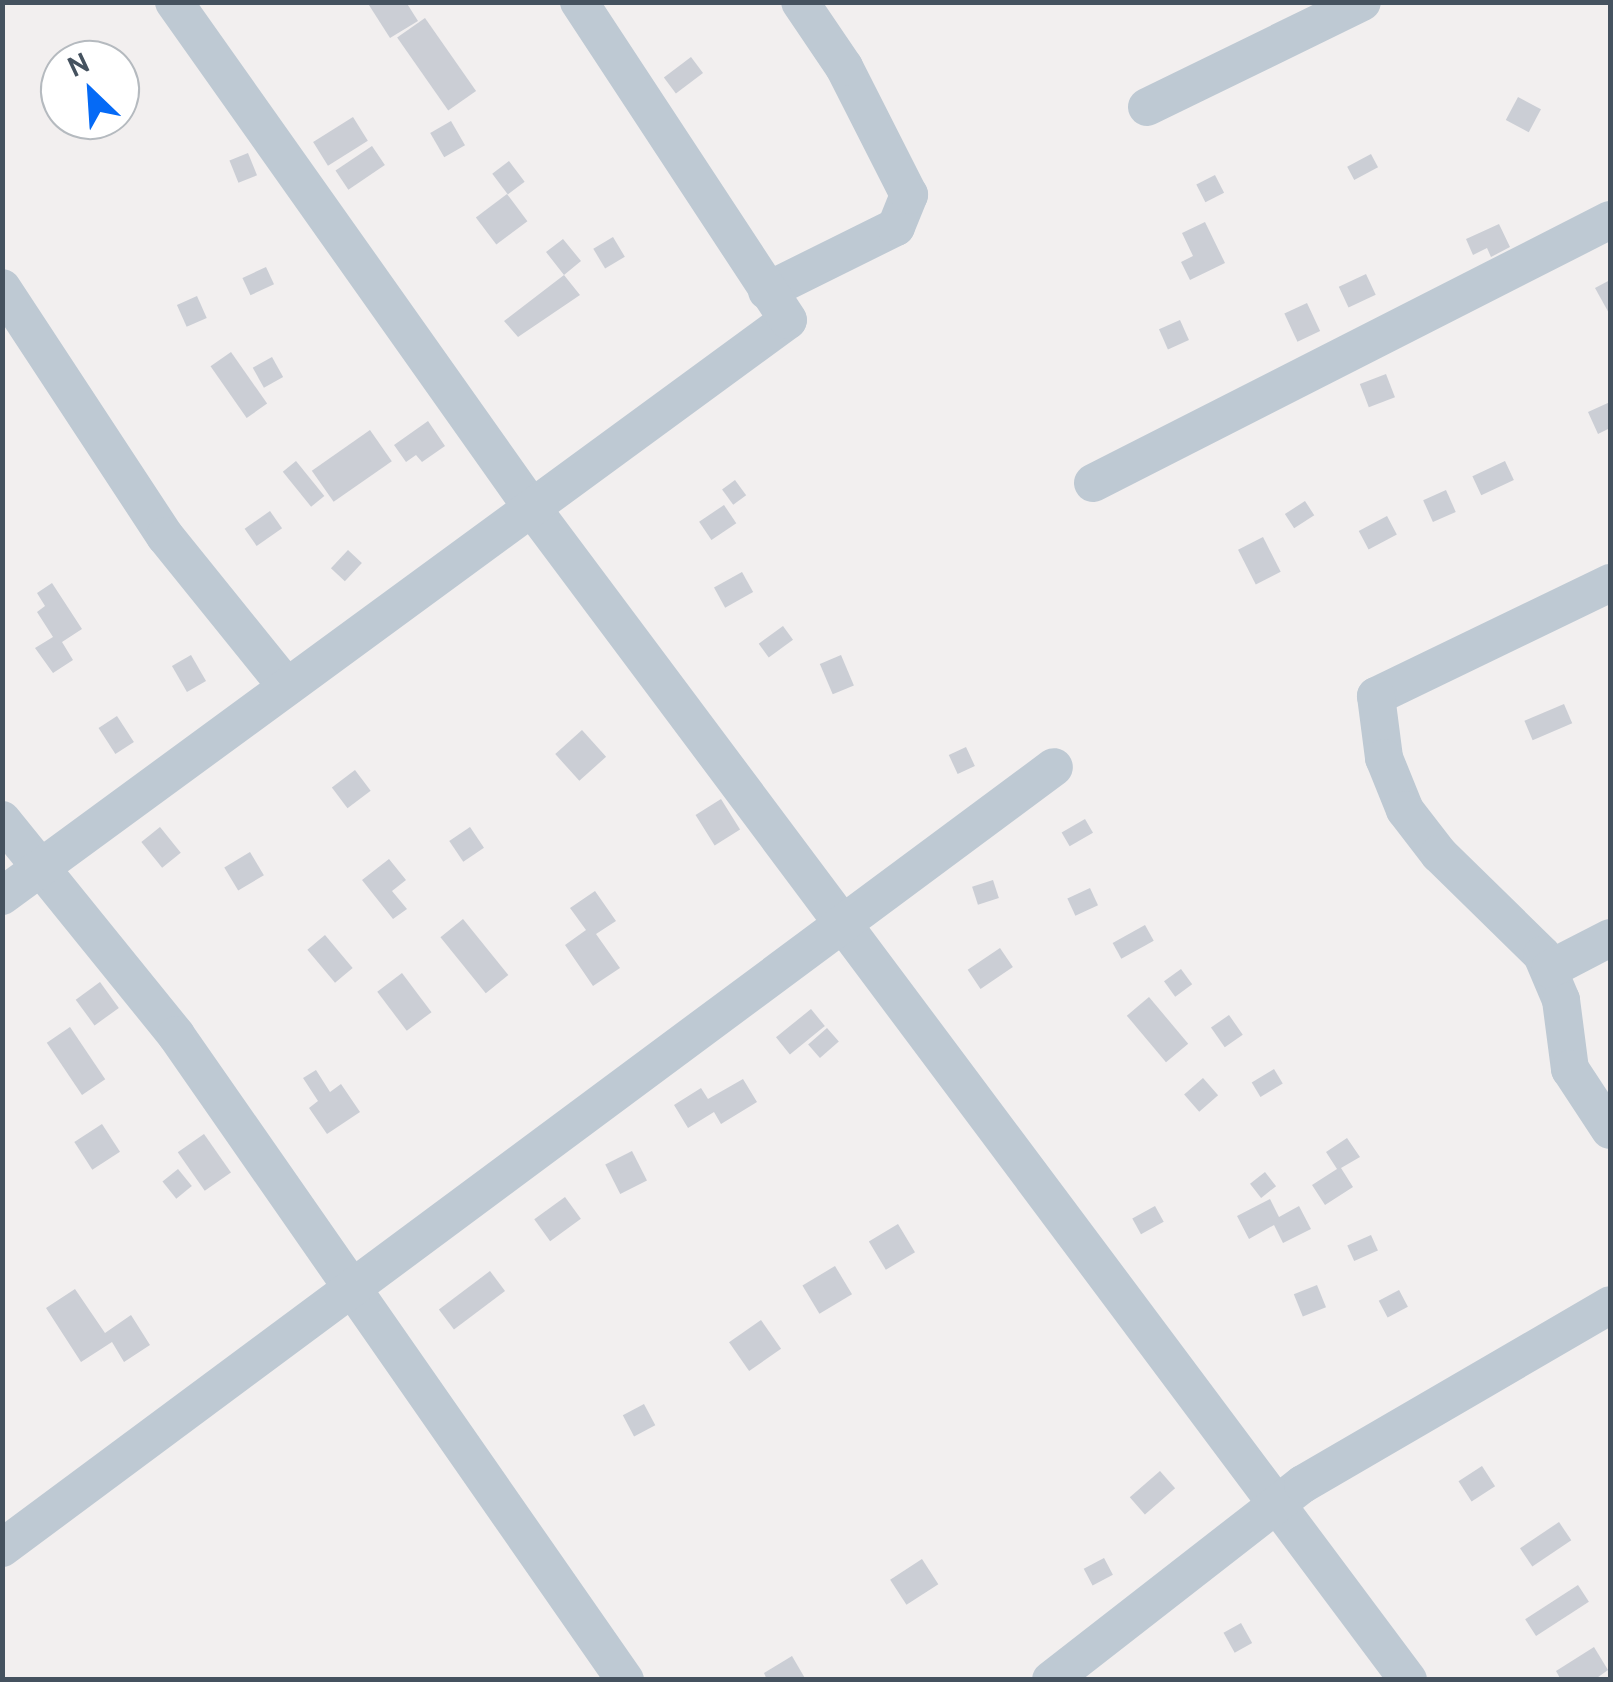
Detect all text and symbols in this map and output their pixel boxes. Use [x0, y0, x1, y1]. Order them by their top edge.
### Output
north arrow [40, 40, 140, 140]
text: N [62, 45, 94, 84]

